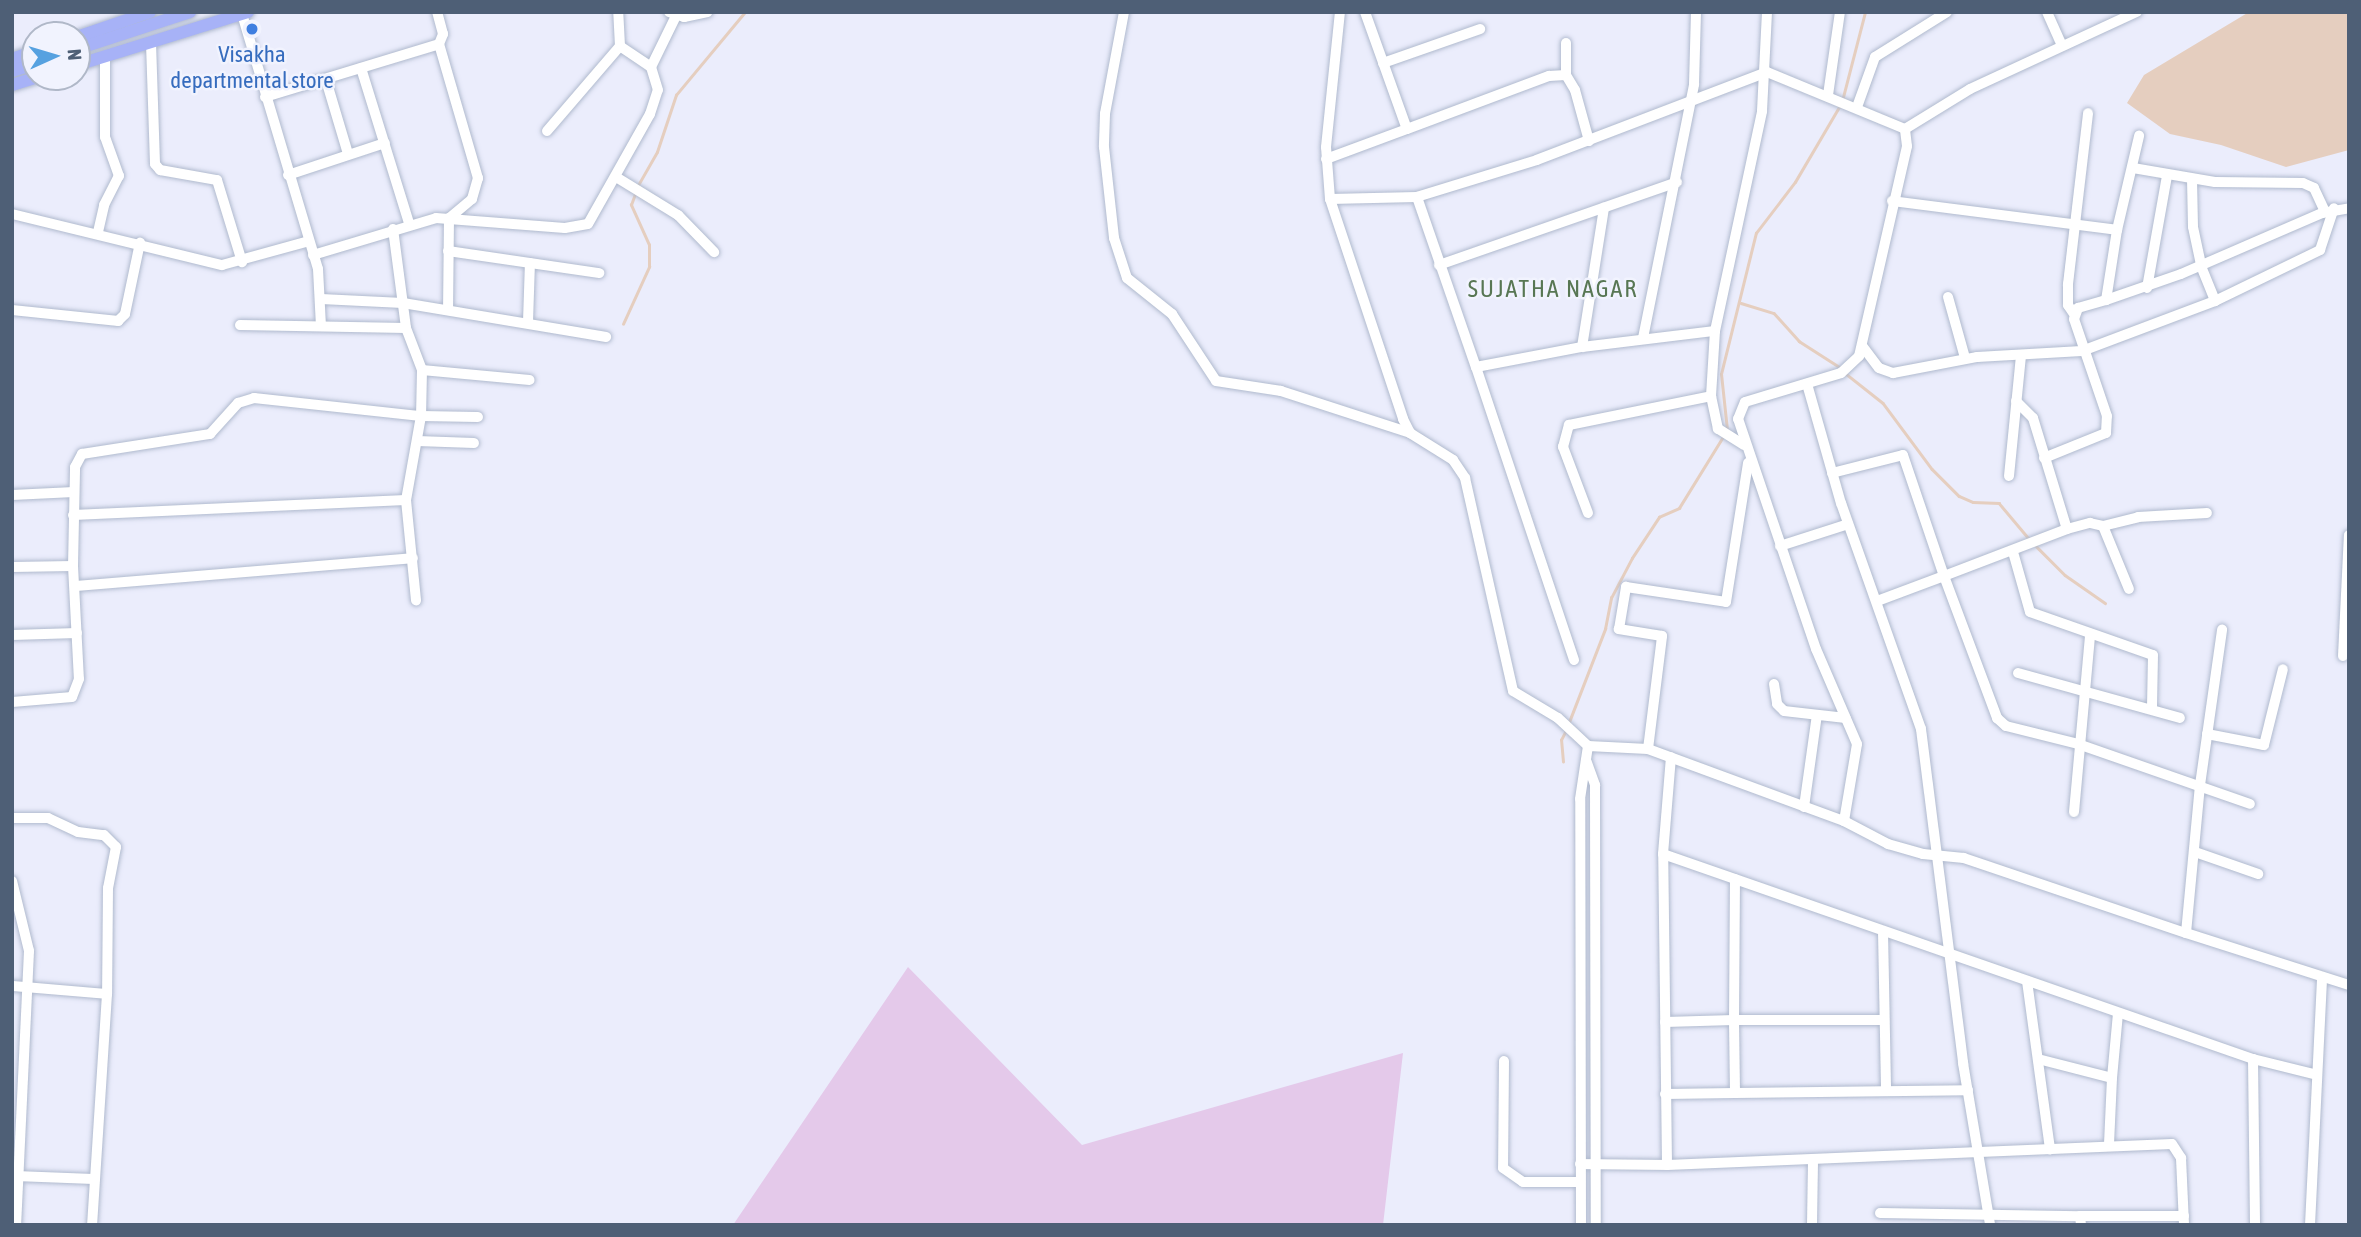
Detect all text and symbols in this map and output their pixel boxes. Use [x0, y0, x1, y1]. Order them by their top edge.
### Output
north arrow [21, 21, 91, 91]
marker: Visakha departmental store [244, 21, 260, 37]
place label: Visakha departmental store [170, 40, 334, 94]
text: N [64, 48, 86, 61]
district label: SUJATHA NAGAR [1469, 275, 1637, 303]

